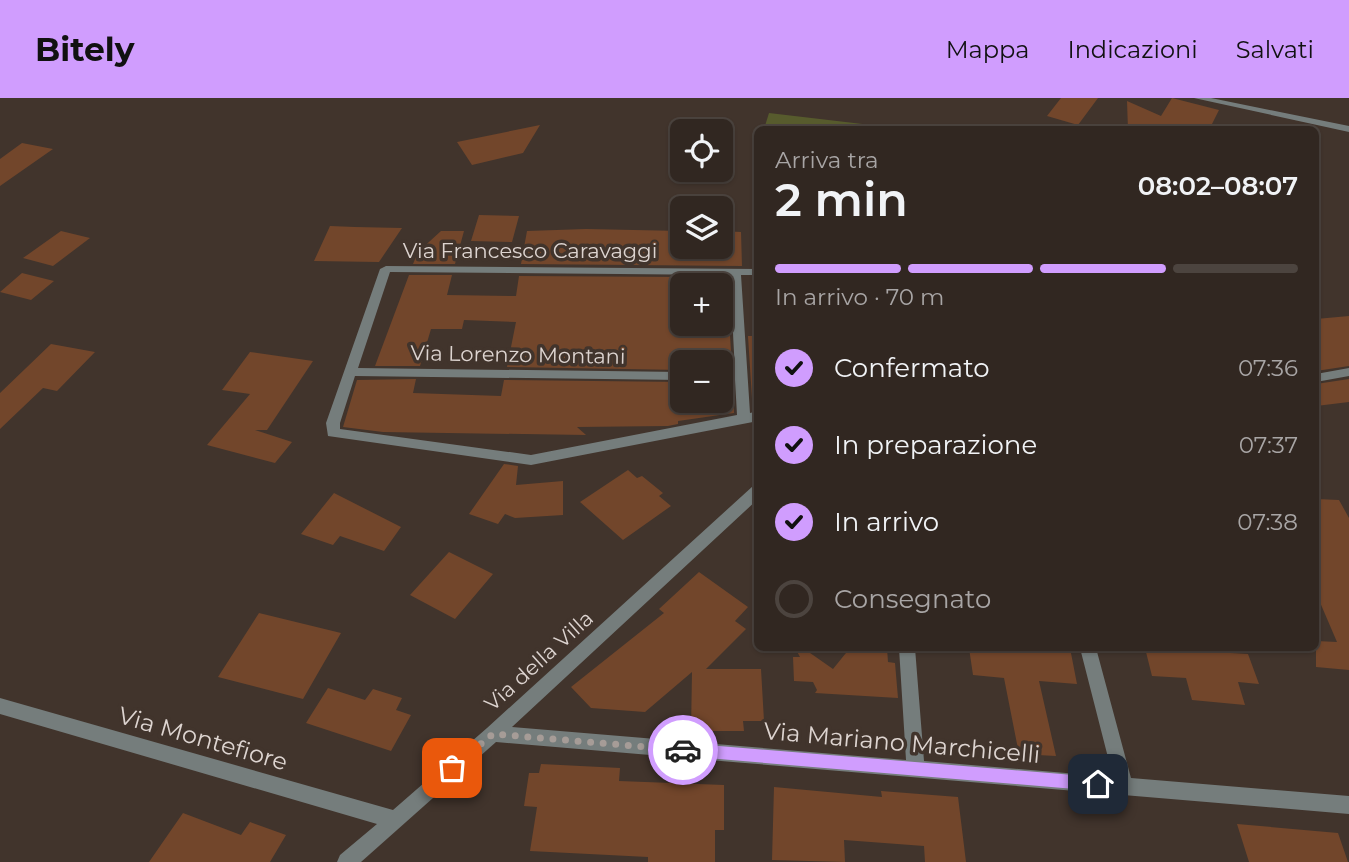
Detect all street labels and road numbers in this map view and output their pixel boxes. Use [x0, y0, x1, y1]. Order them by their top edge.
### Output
street label: Via Francesco Caravaggi [403, 238, 657, 263]
street label: Via Lorenzo Montani [410, 340, 626, 369]
street label: Via della Villa [479, 605, 598, 716]
street label: Via Montefiore [115, 701, 291, 777]
street label: Via Mariano Marchicelli [763, 716, 1042, 769]

